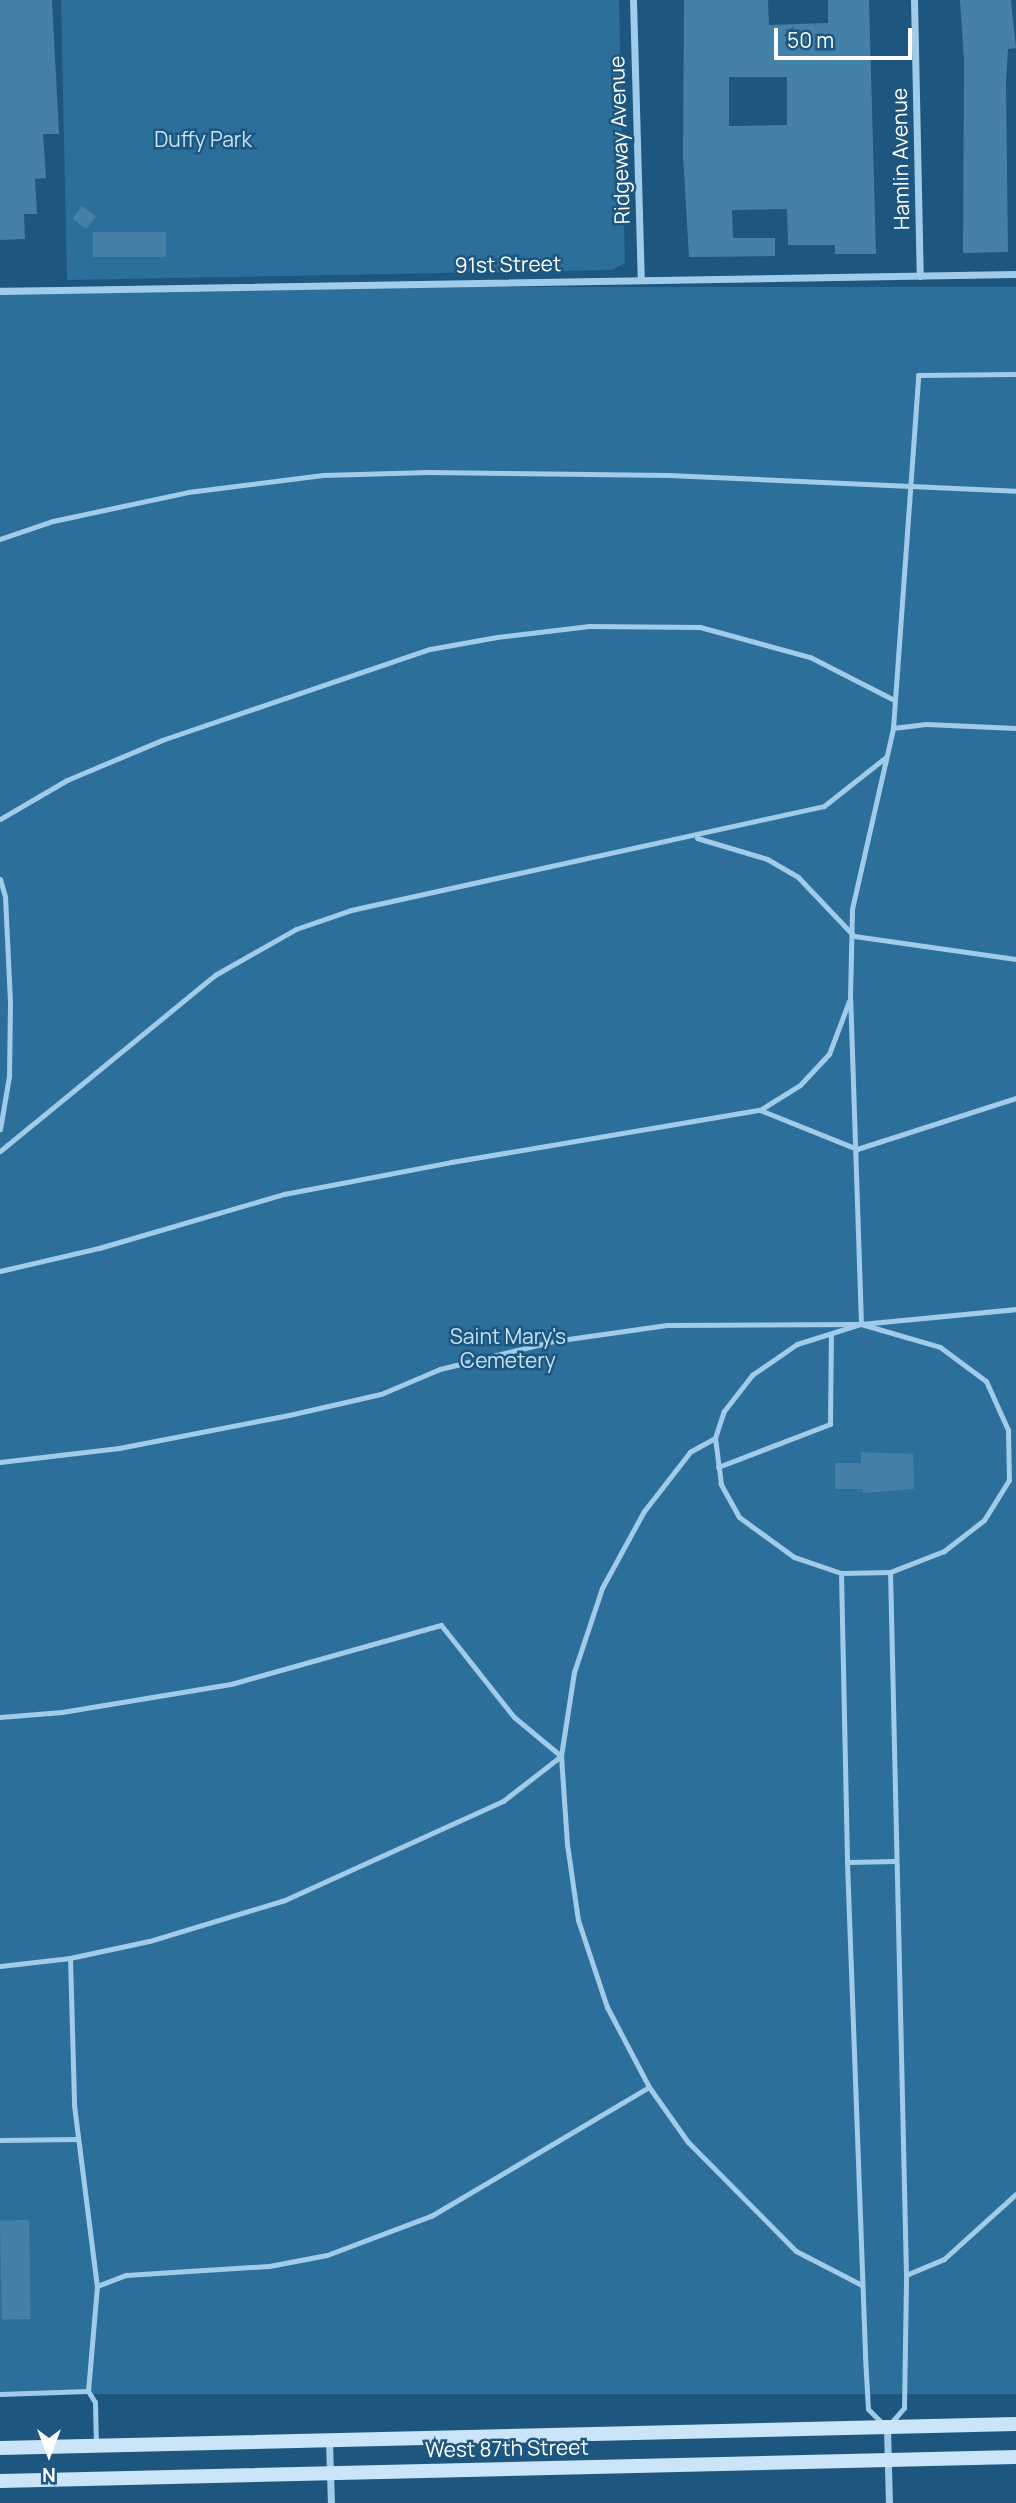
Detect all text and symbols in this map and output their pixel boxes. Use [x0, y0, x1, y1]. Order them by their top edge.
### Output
scale bar [778, 14, 916, 58]
text: 50 m [787, 26, 834, 54]
street label: Ridgeway Avenue [603, 55, 635, 225]
street label: Hamlin Avenue [886, 88, 914, 230]
park label: Duffy Park [154, 126, 252, 152]
street label: 91st Street [455, 250, 561, 278]
park label: Saint Mary's Cemetery [450, 1323, 566, 1373]
north arrow [14, 2419, 84, 2489]
street label: West 87th Street [425, 2434, 589, 2462]
text: N [42, 2462, 56, 2488]

